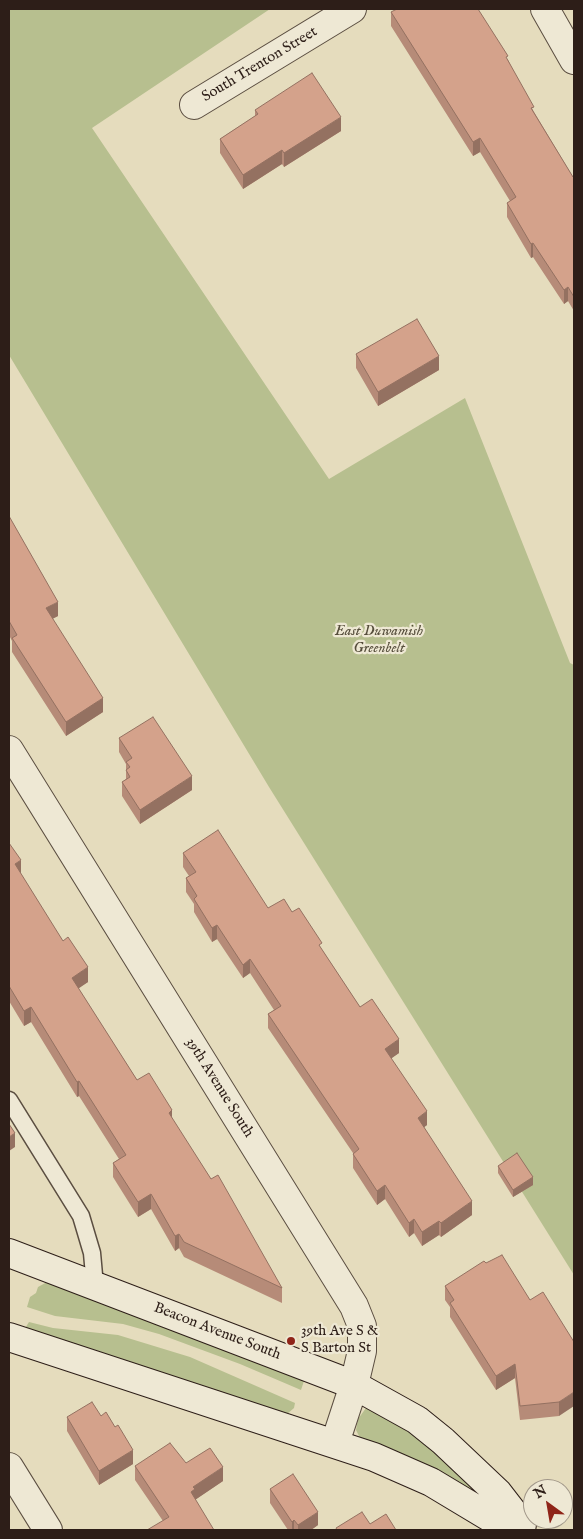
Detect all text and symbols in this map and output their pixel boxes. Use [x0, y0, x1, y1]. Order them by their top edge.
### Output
street label: South Trenton Street [199, 23, 321, 107]
park label: East Duwamish Greenbelt [335, 623, 423, 658]
street label: 39th Avenue South [181, 1035, 257, 1141]
street label: Beacon Avenue South [151, 1299, 283, 1365]
place label: 39th Ave S & S Barton St [301, 1323, 378, 1358]
marker: 39th Ave S & S Barton St [285, 1335, 297, 1347]
north arrow [523, 1479, 573, 1529]
text: N [531, 1481, 550, 1503]

